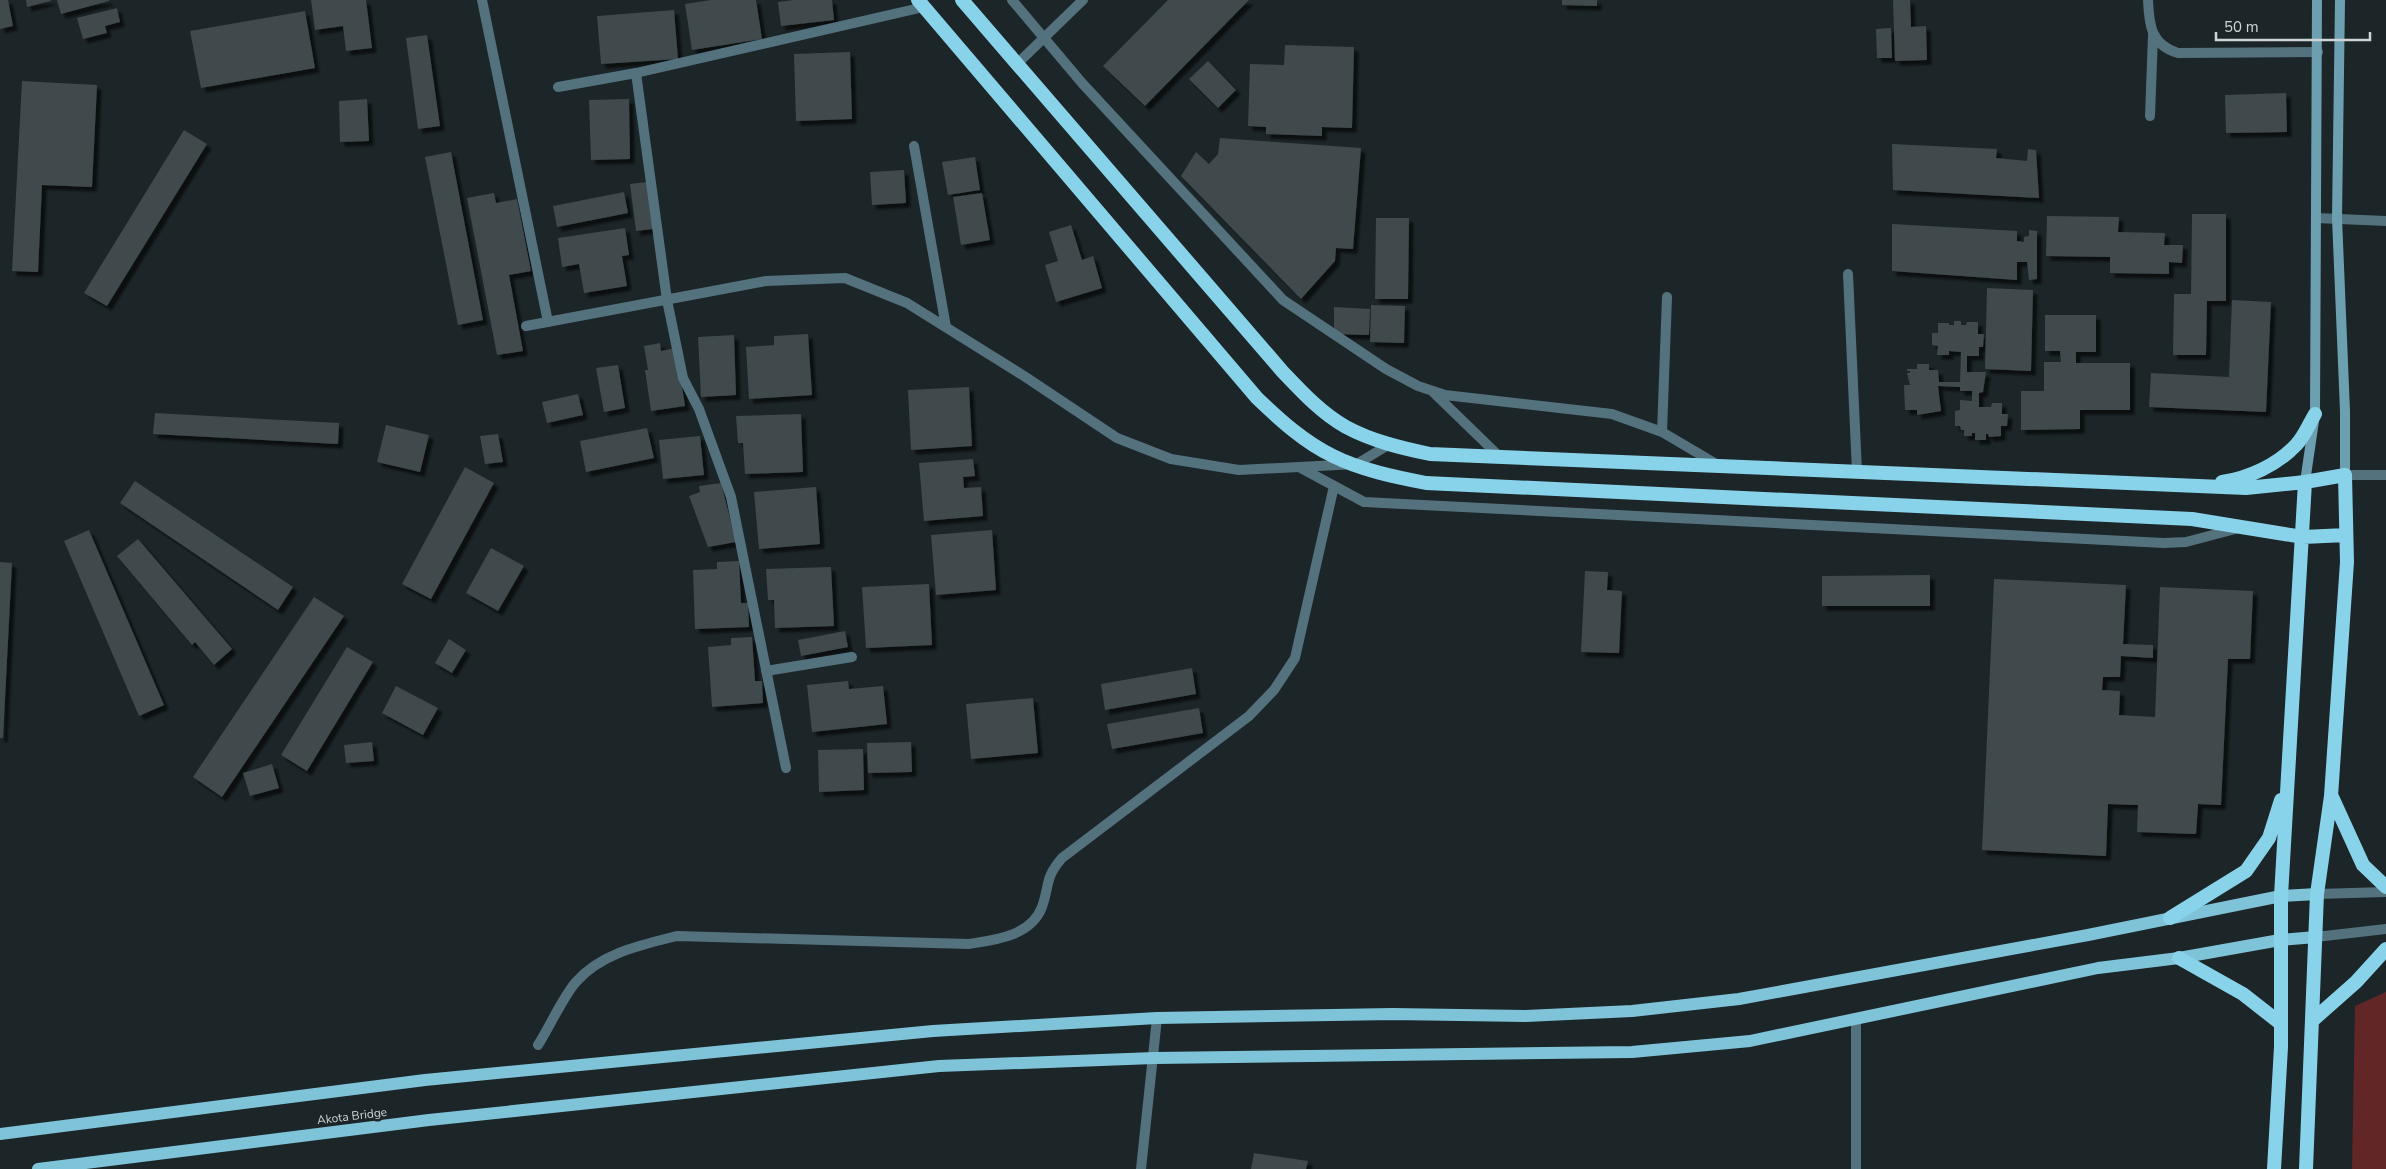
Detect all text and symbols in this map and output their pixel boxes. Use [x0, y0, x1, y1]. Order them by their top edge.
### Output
scale bar [2216, 10, 2370, 42]
text: 50 m [2224, 17, 2259, 37]
street label: Akota Bridge [316, 1104, 388, 1128]

